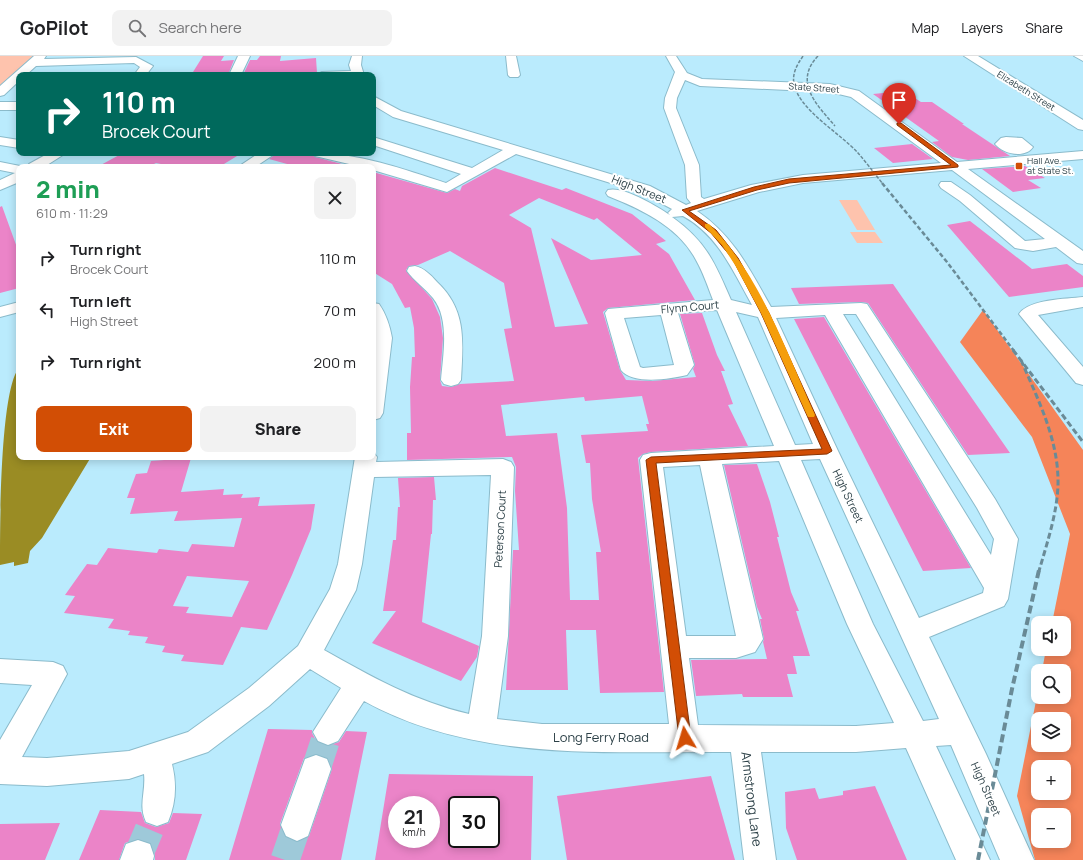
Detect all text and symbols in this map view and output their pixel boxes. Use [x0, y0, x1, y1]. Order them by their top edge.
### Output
search box [112, 10, 392, 46]
text: GoPilot [20, 15, 88, 41]
icon: search [126, 17, 148, 39]
text: Search here [158, 17, 242, 38]
text: Map [911, 18, 939, 37]
text: Layers [961, 18, 1003, 37]
text: Share [1025, 18, 1063, 37]
street label: Elizabeth Street [995, 67, 1058, 114]
street label: State Street [788, 79, 840, 96]
text: 110 m [102, 83, 176, 121]
pin [882, 83, 916, 124]
icon: right [36, 88, 88, 140]
icon: arrive [888, 89, 910, 111]
text: Brocek Court [102, 119, 211, 143]
place label: Hall Ave. at State St. [1027, 154, 1073, 177]
marker: Hall Ave. at State St. [1014, 161, 1024, 171]
street label: High Street [610, 171, 669, 206]
text: 2 min [36, 172, 100, 205]
button: close [314, 177, 356, 219]
text: 610 m · 11:29 [36, 204, 108, 222]
text: Turn right [70, 239, 141, 260]
icon: right [36, 247, 58, 269]
text: 110 m [319, 248, 356, 269]
text: Brocek Court [70, 260, 148, 278]
text: Turn left [70, 291, 132, 312]
street label: Flynn Court [660, 296, 720, 317]
icon: left [36, 299, 58, 321]
text: 70 m [324, 300, 356, 321]
text: High Street [70, 312, 138, 330]
icon: right [36, 351, 58, 373]
text: Turn right [70, 352, 141, 373]
text: 200 m [313, 352, 356, 373]
button: Exit [36, 406, 192, 452]
button: Share [200, 406, 356, 452]
street label: High Street [829, 466, 867, 525]
street label: Peterson Court [490, 490, 509, 568]
map controls [1031, 616, 1071, 848]
button: sound [1031, 616, 1071, 656]
button: search [1031, 664, 1071, 704]
button: layers [1031, 712, 1071, 752]
position arrow [664, 717, 706, 759]
street label: Long Ferry Road [553, 728, 649, 746]
street label: Armstrong Lane [737, 751, 767, 848]
street label: High Street [968, 759, 1005, 818]
button: + [1031, 760, 1071, 800]
speed limit sign: 30 [448, 796, 500, 848]
text: 21 [404, 803, 424, 830]
button: − [1031, 808, 1071, 848]
text: km/h [402, 825, 426, 839]

